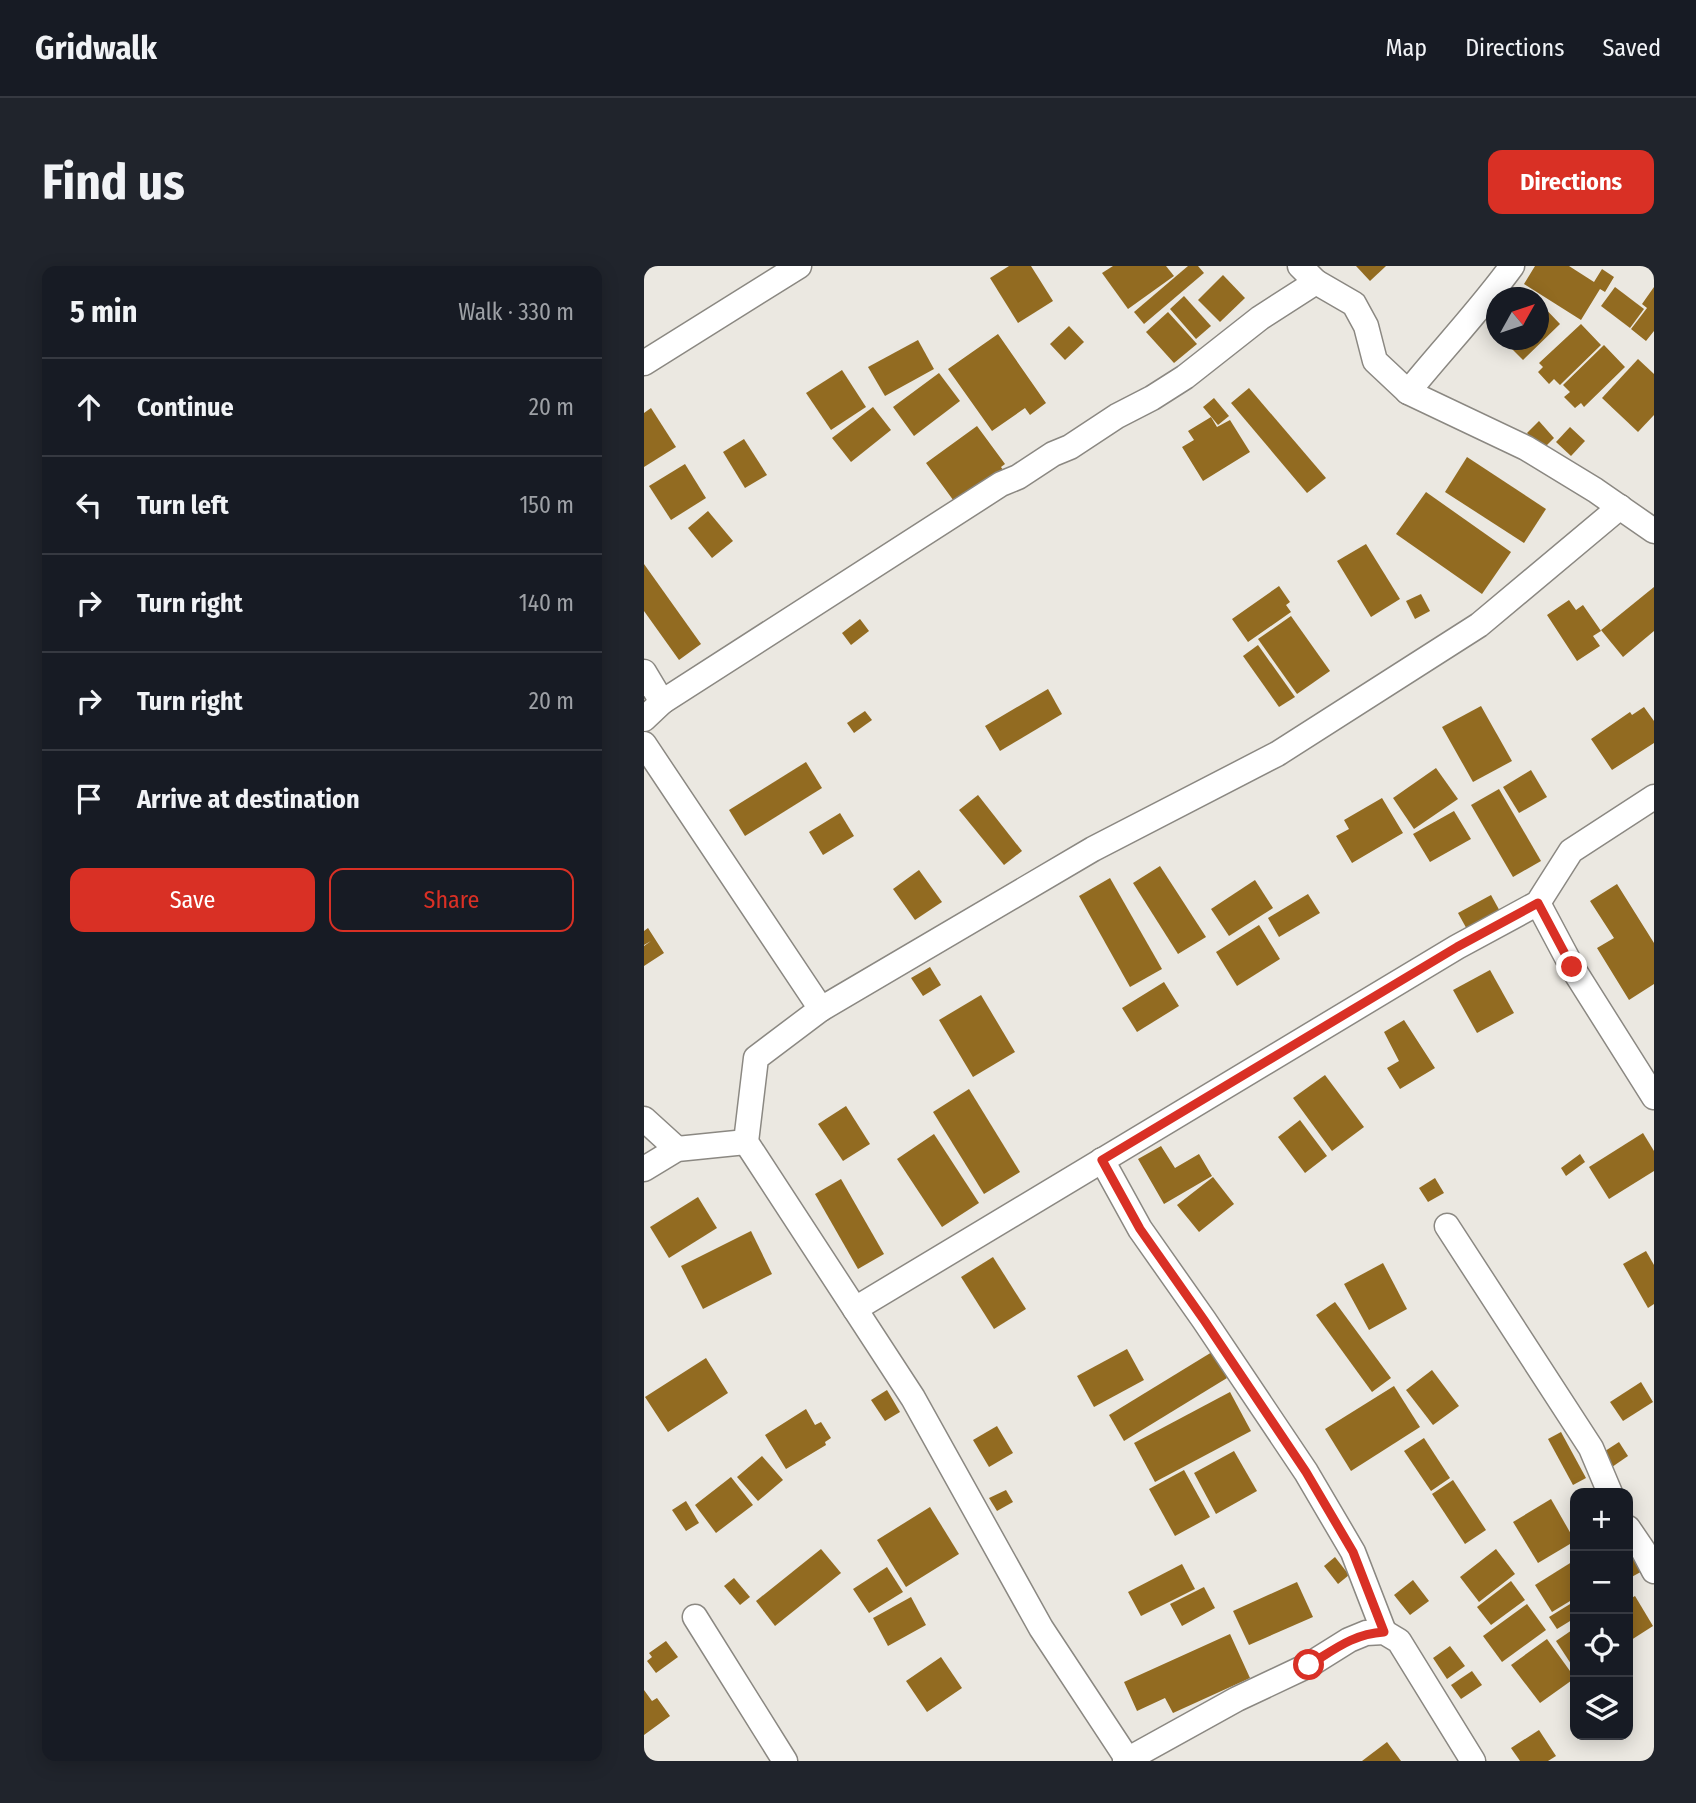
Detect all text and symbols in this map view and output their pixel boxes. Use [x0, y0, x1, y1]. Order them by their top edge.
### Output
text: Gridwalk [35, 28, 157, 68]
text: Map [1386, 34, 1427, 62]
text: Directions [1465, 34, 1564, 62]
text: Saved [1602, 34, 1661, 62]
button: Directions [1488, 150, 1654, 214]
text: Find us [42, 153, 185, 212]
north arrow [1486, 287, 1549, 350]
text: 5 min [70, 294, 137, 330]
text: Walk · 330 m [458, 298, 574, 326]
icon: ahead [70, 388, 108, 426]
text: Continue [137, 392, 234, 423]
text: 20 m [529, 393, 574, 421]
icon: left [70, 486, 108, 524]
text: Turn left [137, 490, 229, 521]
text: 150 m [519, 491, 574, 519]
icon: right [70, 584, 108, 622]
text: Turn right [137, 588, 243, 619]
text: 140 m [519, 589, 574, 617]
icon: right [70, 682, 108, 720]
text: Turn right [137, 686, 243, 717]
text: 20 m [529, 687, 574, 715]
icon: arrive [70, 780, 108, 818]
text: Arrive at destination [137, 784, 360, 815]
button: Save [70, 868, 315, 932]
button: Share [329, 868, 574, 932]
route end [1556, 951, 1587, 982]
map controls [1570, 1488, 1633, 1740]
button: + [1570, 1488, 1633, 1551]
button: − [1570, 1551, 1633, 1614]
button: locate [1570, 1614, 1633, 1677]
route start [1293, 1649, 1324, 1680]
button: layers [1570, 1677, 1633, 1740]

